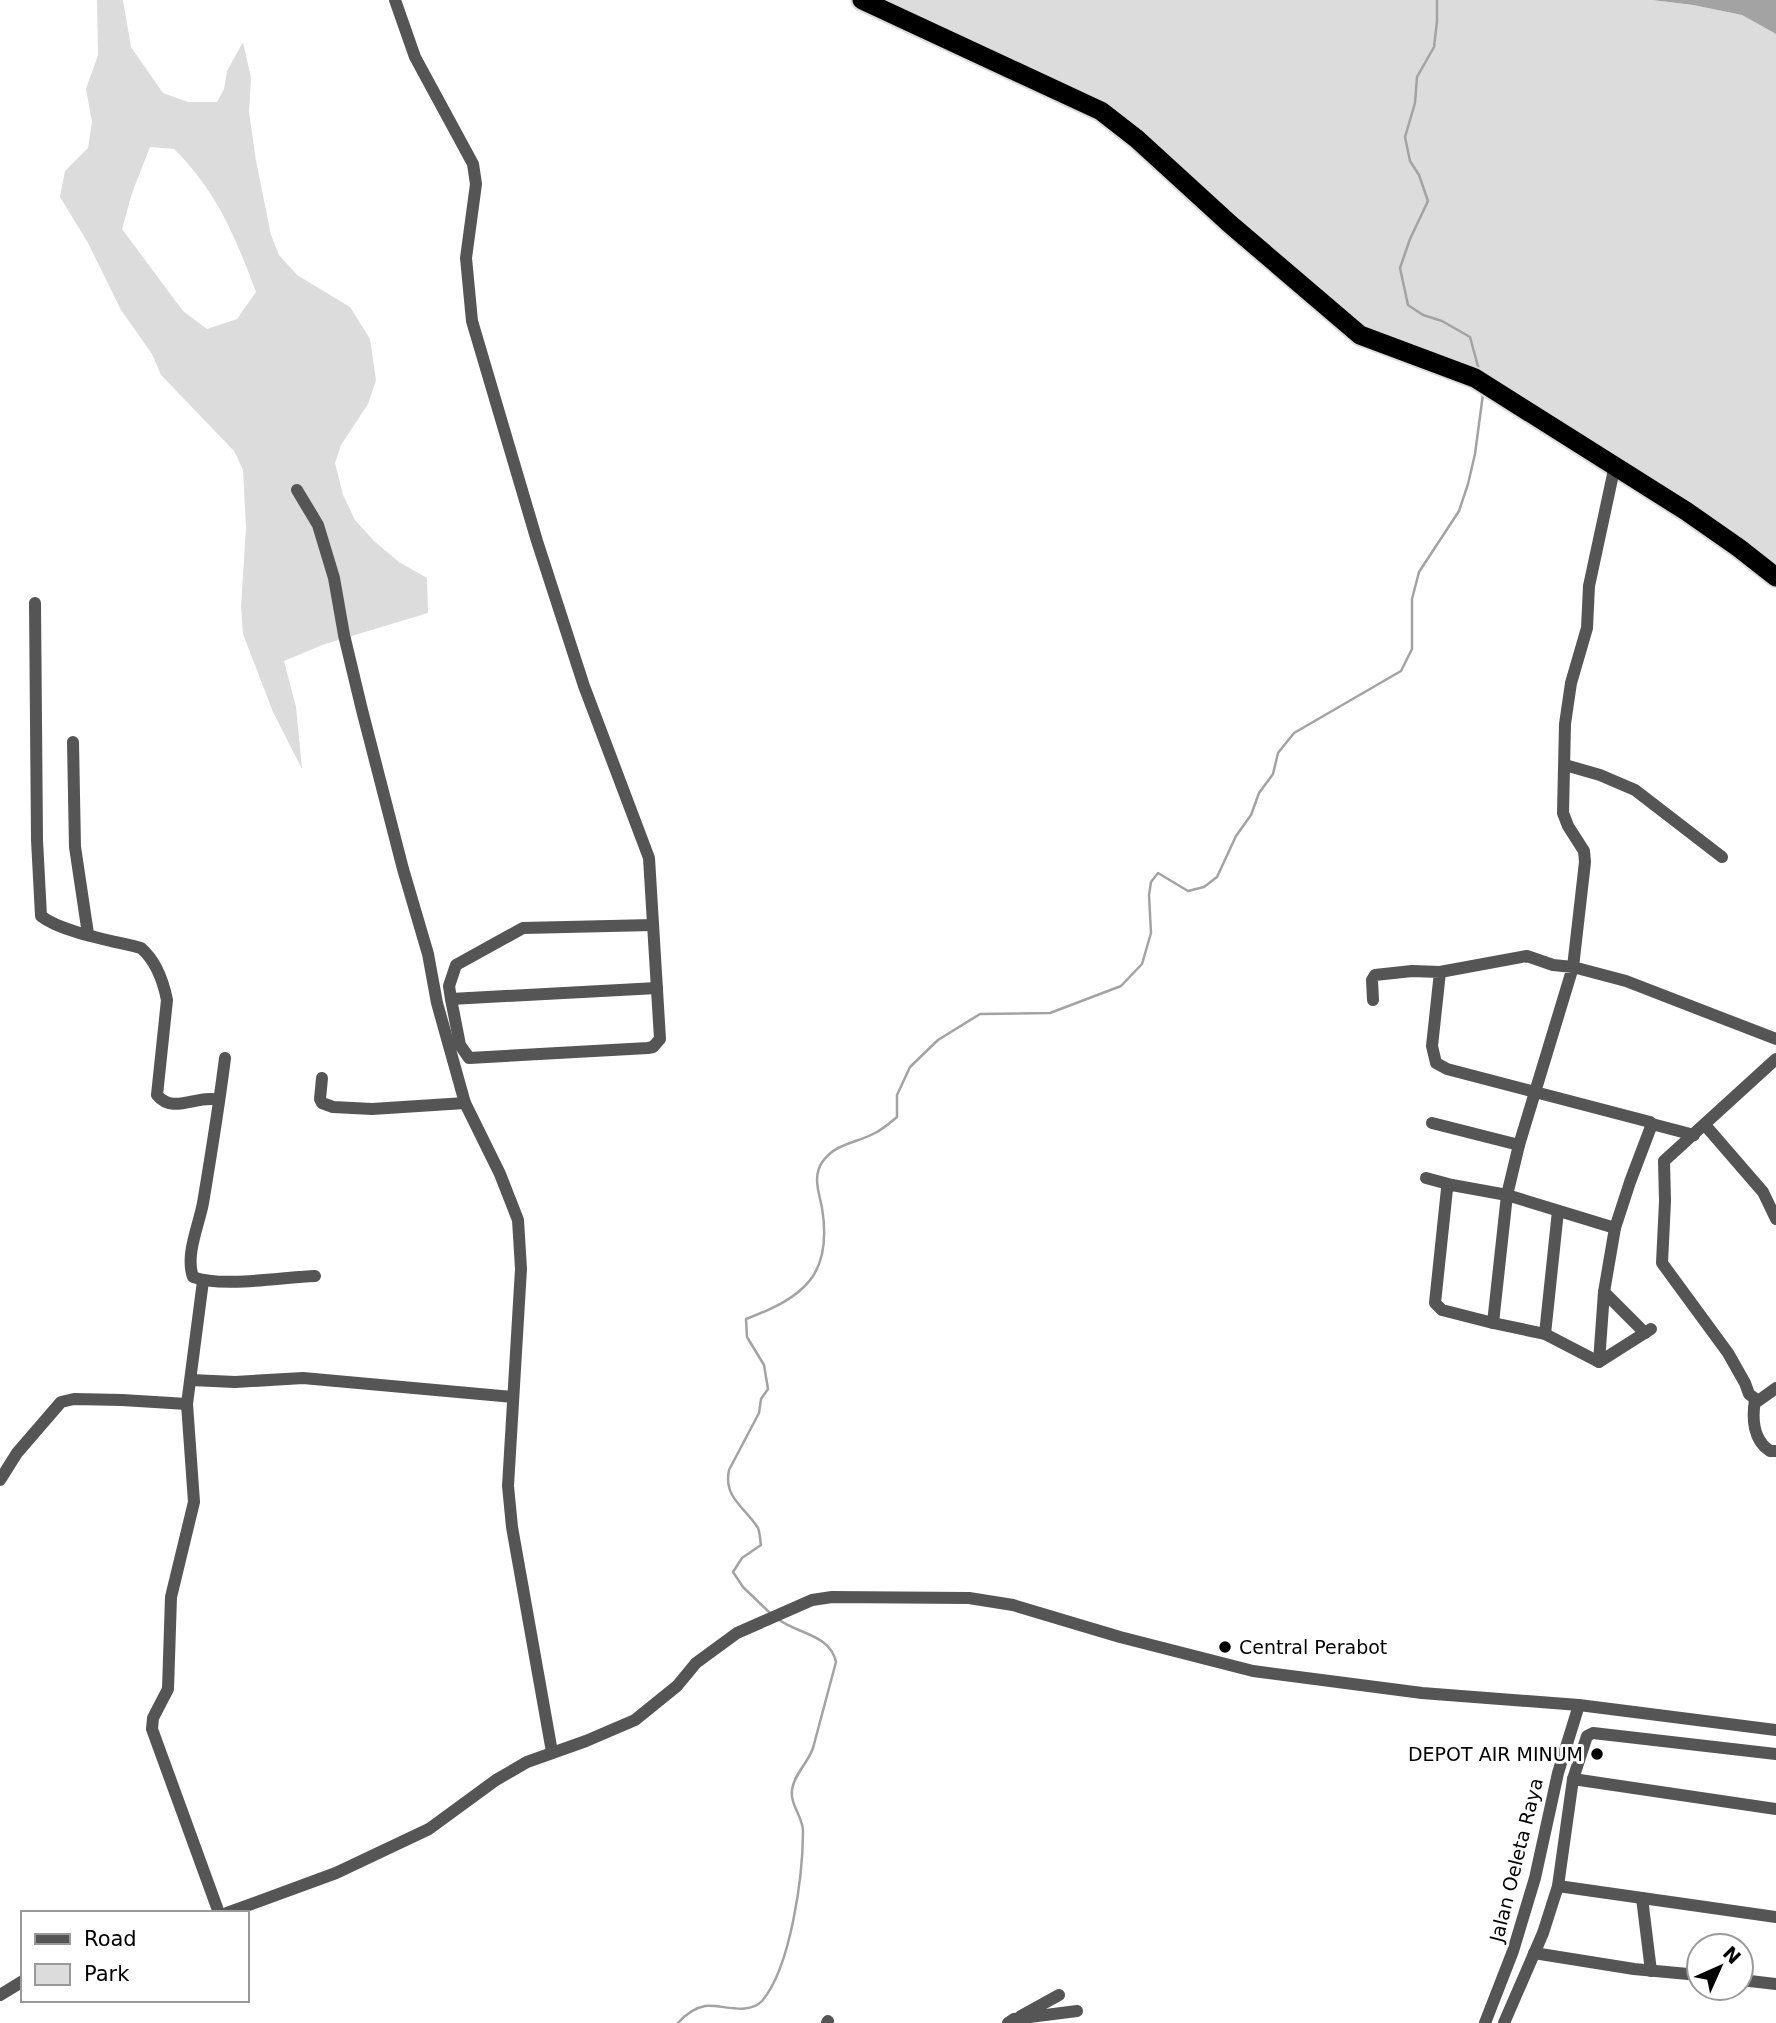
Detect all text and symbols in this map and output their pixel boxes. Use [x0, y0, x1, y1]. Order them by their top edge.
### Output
place label: Central Perabot [1239, 1636, 1387, 1658]
marker: Central Perabot [1217, 1639, 1233, 1655]
place label: DEPOT AIR MINUM [1408, 1743, 1583, 1765]
marker: DEPOT AIR MINUM [1589, 1746, 1605, 1762]
street label: Jalan Oeleta Raya [1485, 1776, 1547, 1945]
legend [21, 1911, 248, 2002]
text: Road [84, 1927, 137, 1951]
north arrow [1685, 1932, 1755, 2002]
text: N [1719, 1942, 1745, 1968]
text: Park [84, 1962, 130, 1986]

